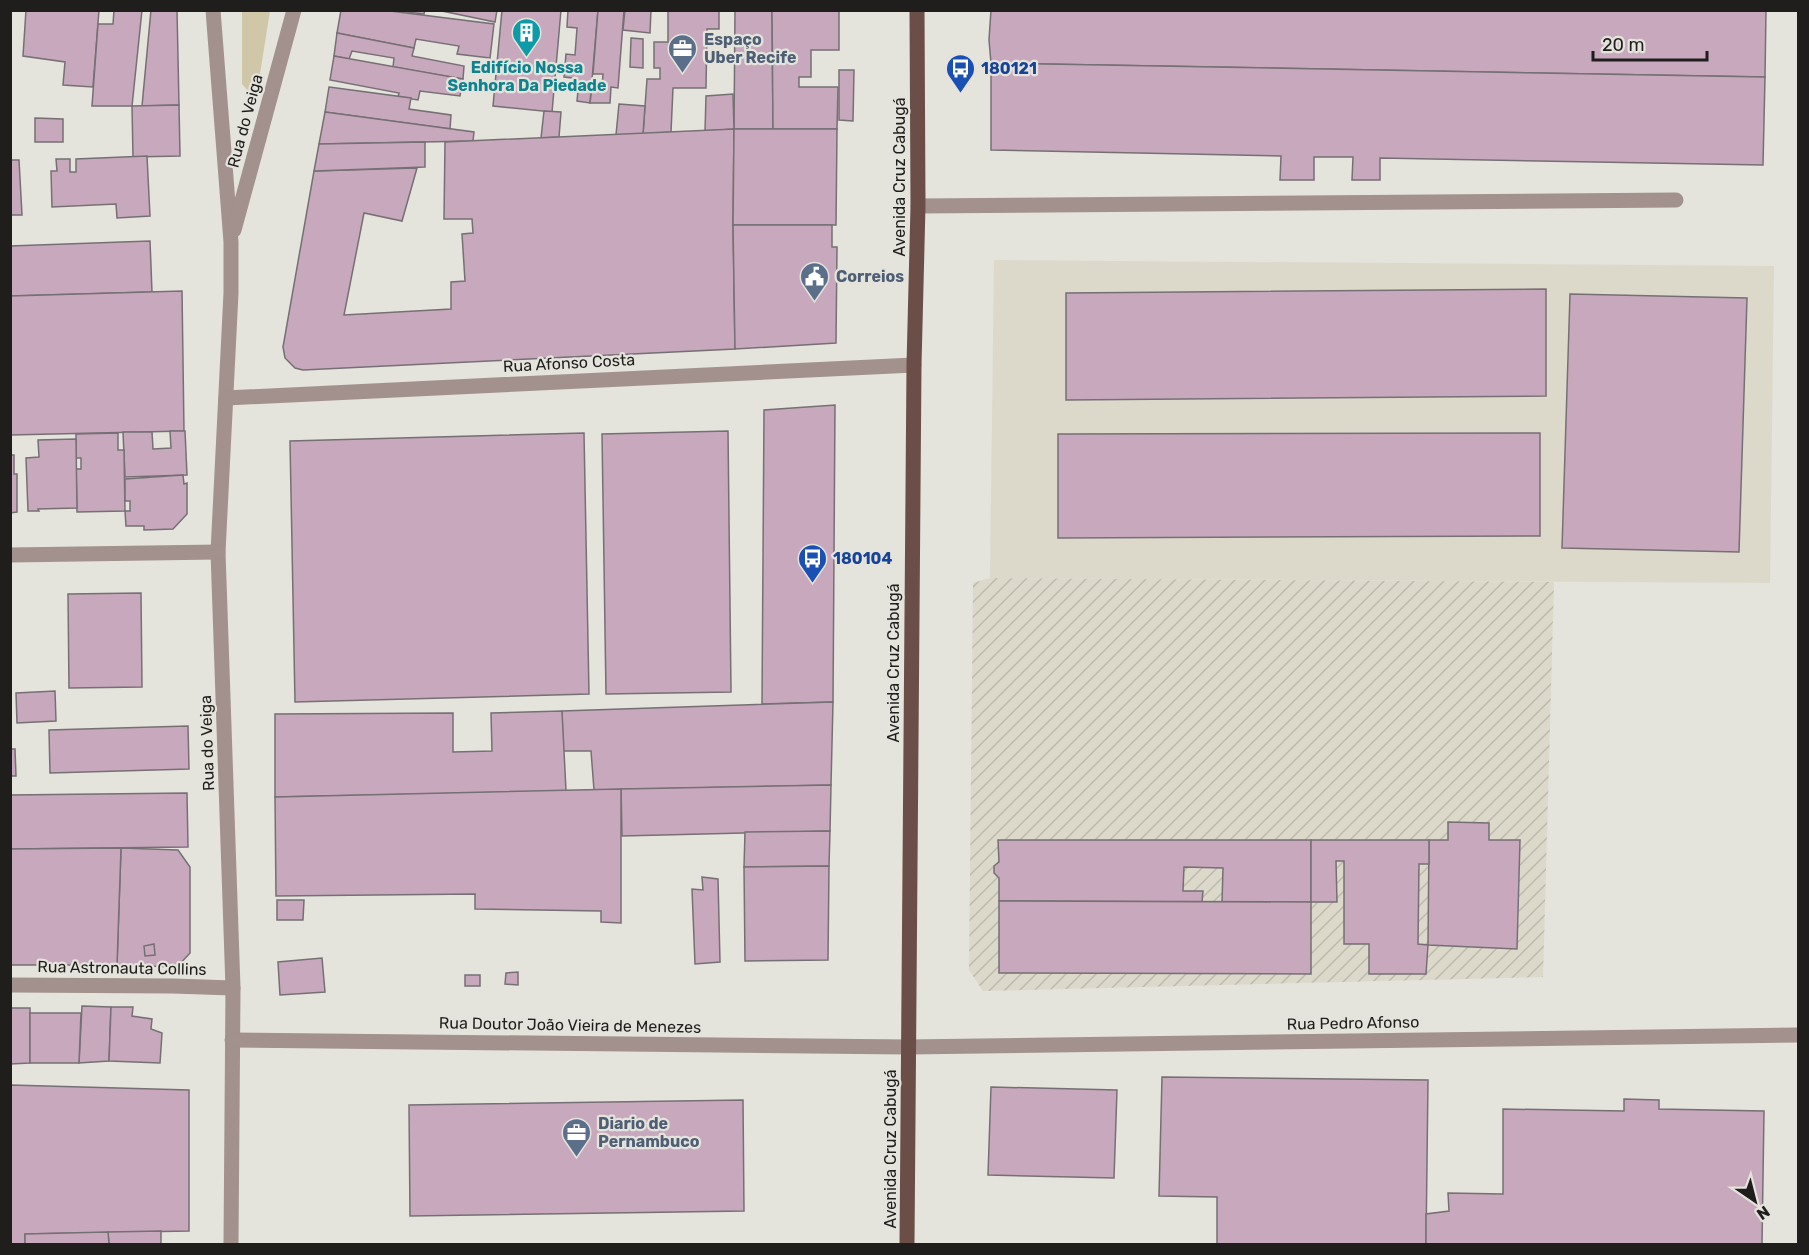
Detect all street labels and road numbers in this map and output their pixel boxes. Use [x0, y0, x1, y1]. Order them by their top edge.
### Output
street label: Rua do Veiga [223, 72, 267, 170]
street label: Avenida Cruz Cabugá [890, 97, 909, 257]
street label: Rua Afonso Costa [503, 350, 635, 376]
street label: Avenida Cruz Cabugá [884, 583, 903, 743]
street label: Rua do Veiga [196, 695, 218, 791]
street label: Rua Astronauta Collins [37, 957, 207, 979]
street label: Rua Pedro Afonso [1286, 1012, 1420, 1034]
street label: Rua Doutor João Vieira de Menezes [439, 1013, 701, 1037]
street label: Avenida Cruz Cabugá [881, 1069, 900, 1229]

